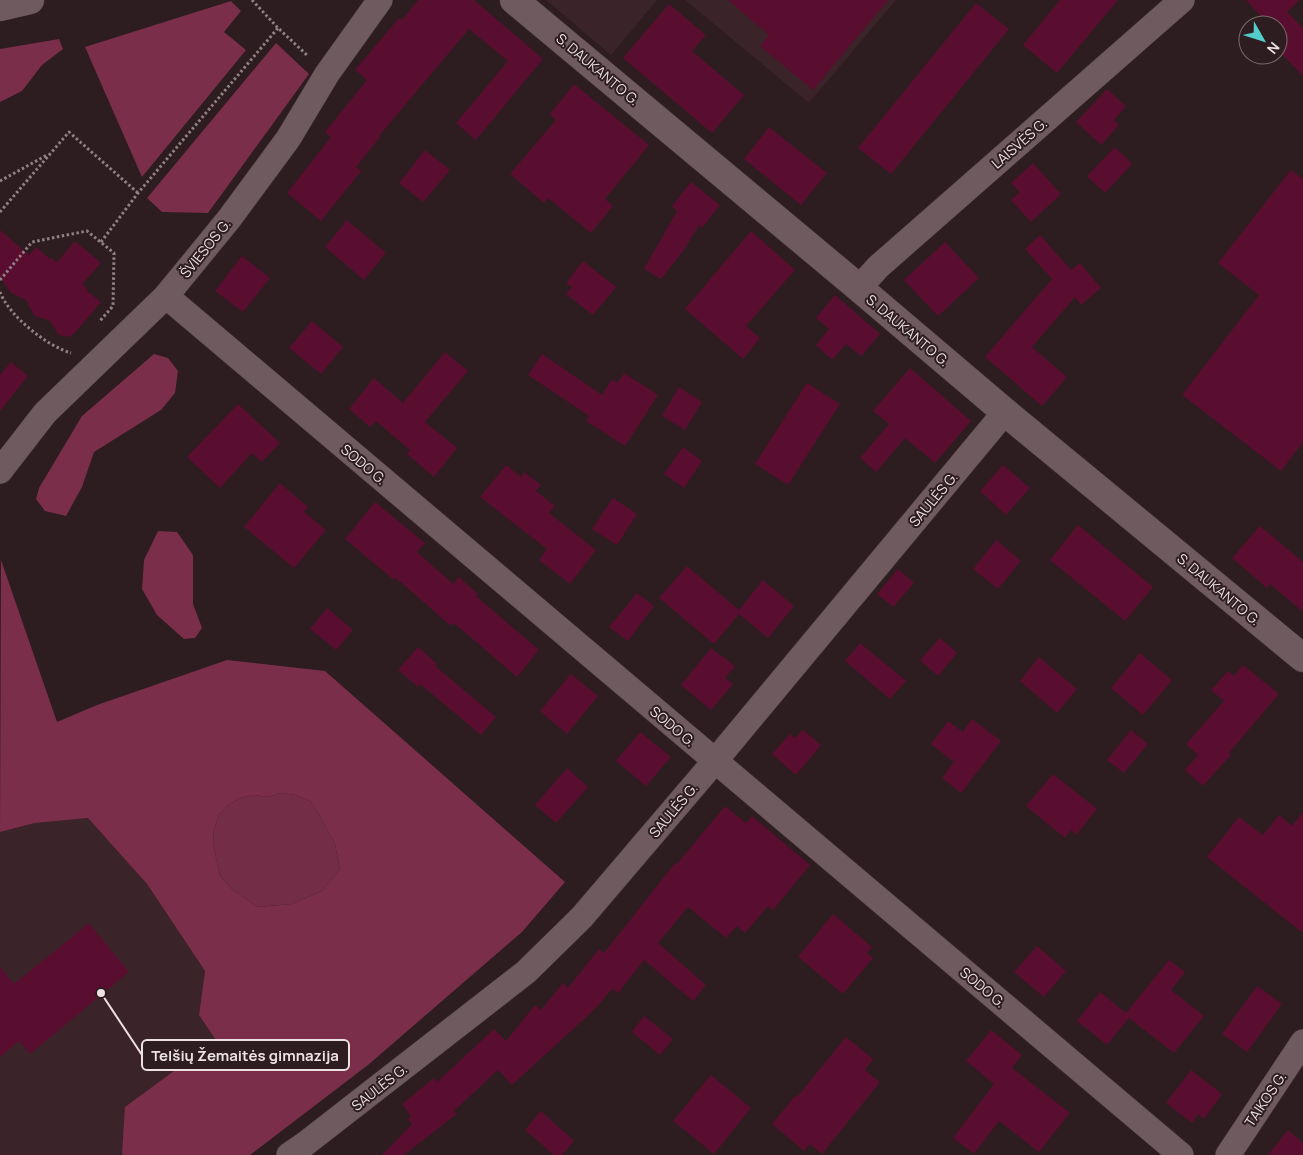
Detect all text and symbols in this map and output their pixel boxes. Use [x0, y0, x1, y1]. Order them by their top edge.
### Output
north arrow [1238, 15, 1288, 65]
street label: S. DAUKANTO G. [552, 29, 644, 109]
text: N [1263, 39, 1284, 58]
street label: LAISVĖS G. [987, 114, 1051, 172]
street label: ŠVIESOS G. [175, 215, 235, 281]
street label: S. DAUKANTO G. [862, 290, 954, 370]
street label: SODO G. [337, 439, 391, 489]
street label: SAULĖS G. [905, 468, 961, 530]
street label: S. DAUKANTO G. [1173, 549, 1265, 629]
street label: SODO G. [646, 701, 700, 751]
street label: SAULĖS G. [645, 779, 701, 841]
street label: SODO G. [956, 962, 1010, 1012]
callout: Telšių Žemaitės gimnazija [142, 1040, 349, 1070]
text: Telšių Žemaitės gimnazija [151, 1045, 339, 1066]
street label: SAULĖS G. [347, 1059, 411, 1115]
street label: TAIKOS G. [1240, 1068, 1290, 1130]

